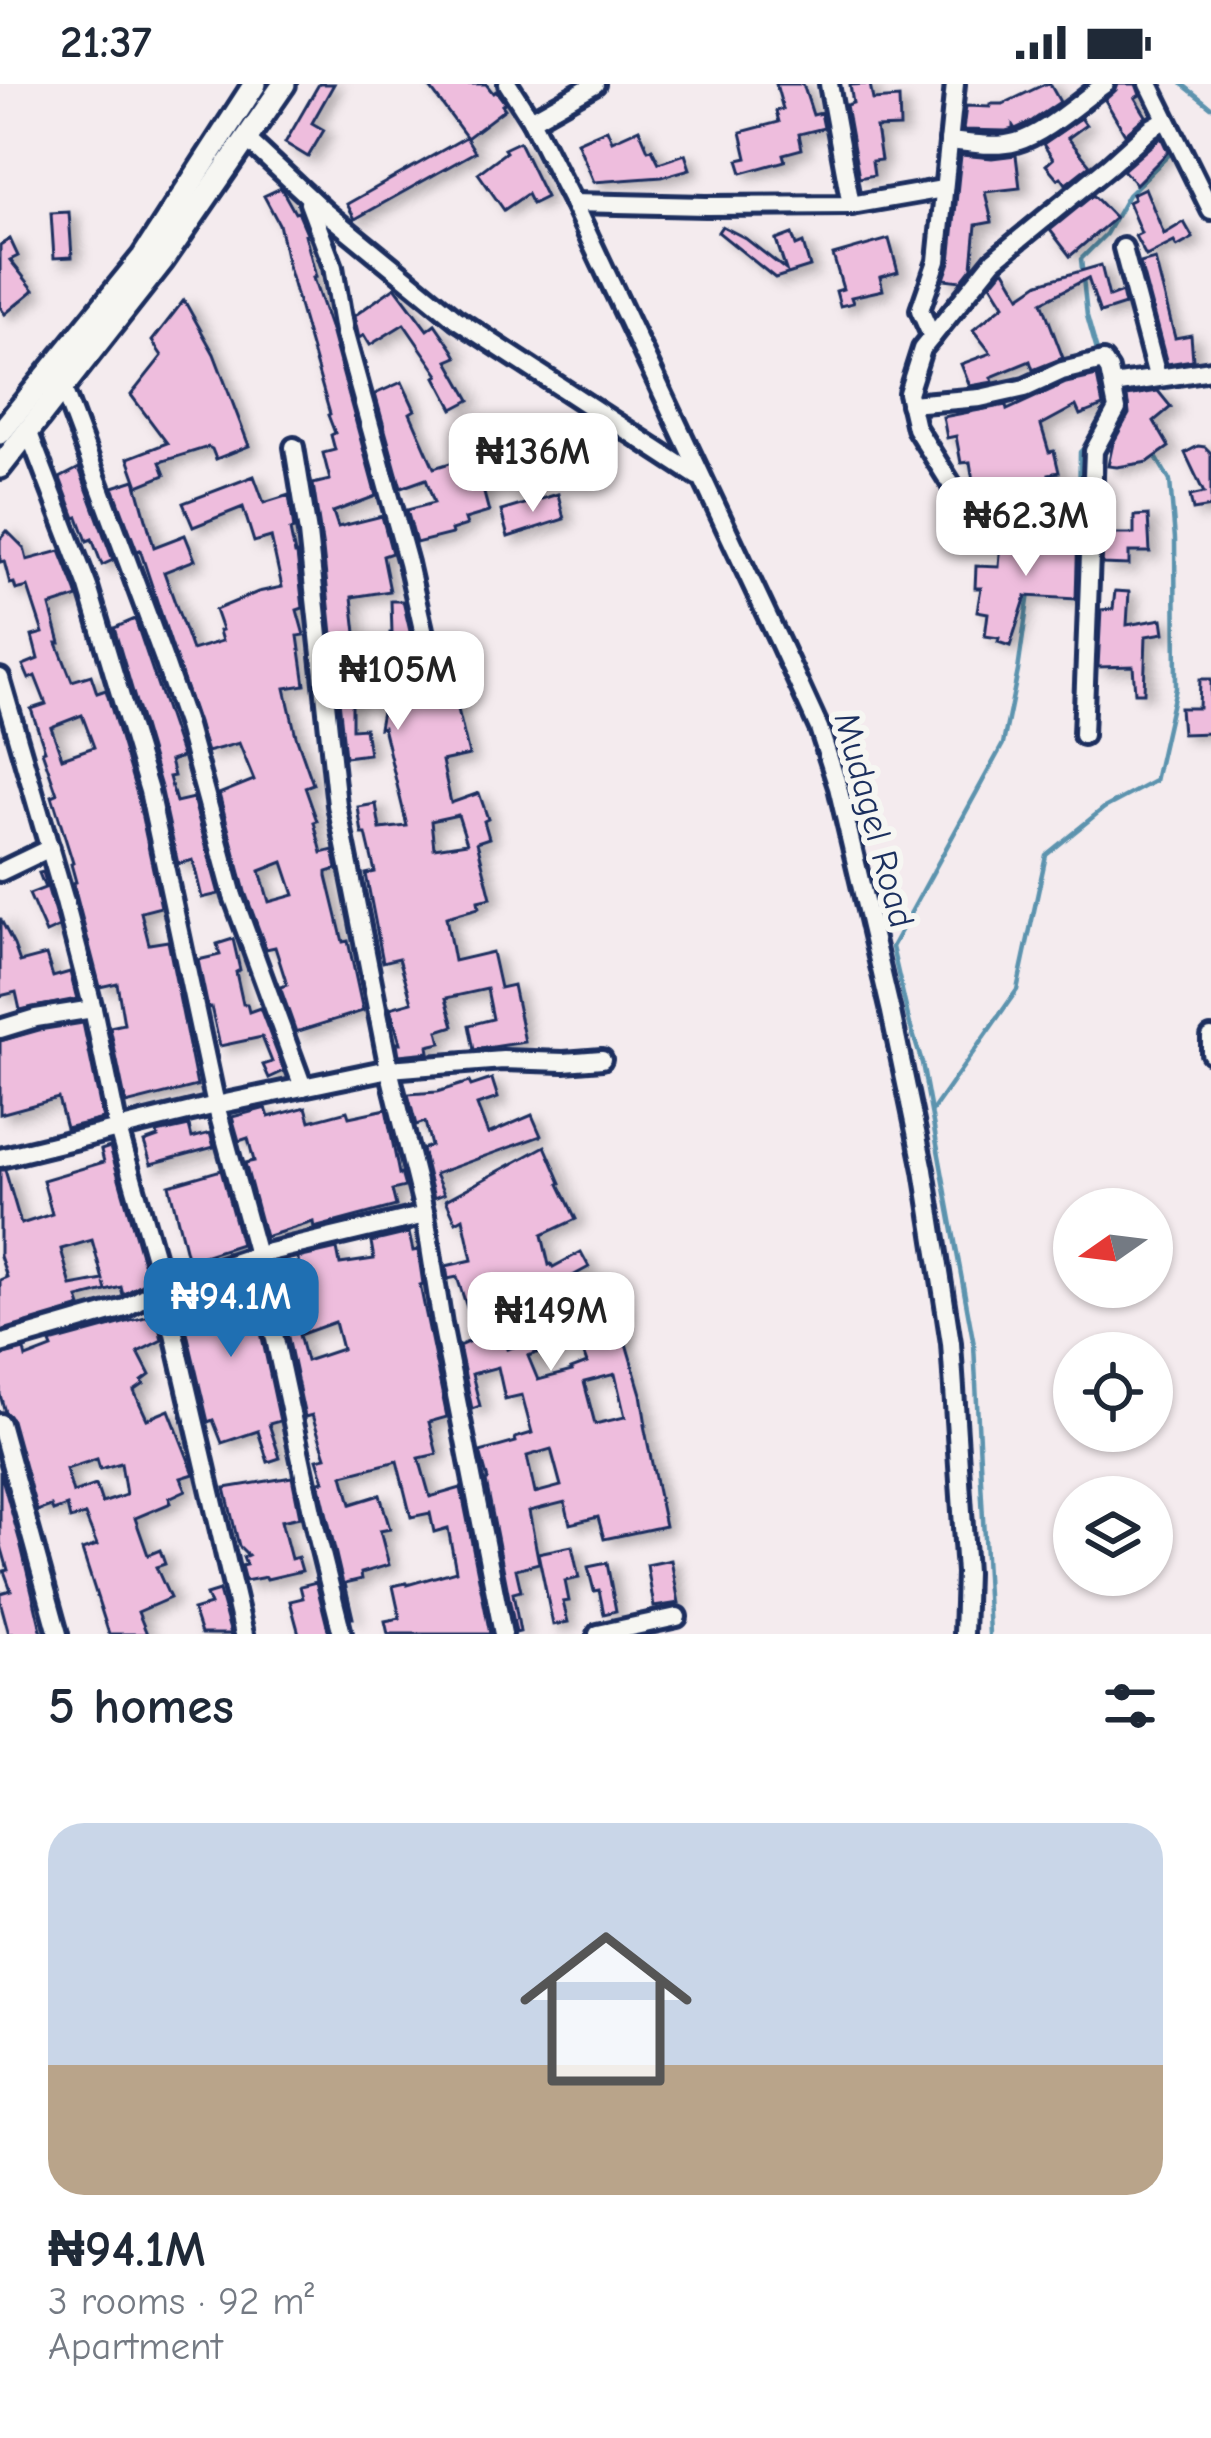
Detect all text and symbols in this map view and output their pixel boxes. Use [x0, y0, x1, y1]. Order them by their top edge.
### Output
text: 21:37 [60, 16, 152, 68]
pin: ₦136M [449, 413, 617, 515]
text: ₦136M [476, 429, 590, 474]
pin: ₦62.3M [928, 477, 1124, 579]
text: ₦62.3M [963, 493, 1089, 538]
pin: ₦105M [314, 631, 482, 733]
text: ₦105M [339, 647, 457, 692]
street label: Mudagel Road [826, 708, 922, 932]
north arrow [1053, 1188, 1173, 1308]
map controls [1053, 1188, 1173, 1596]
pin: ₦94.1M [133, 1258, 329, 1360]
pin: ₦149M [467, 1272, 635, 1374]
text: ₦94.1M [171, 1274, 291, 1319]
text: ₦149M [494, 1288, 608, 1333]
button: locate [1053, 1332, 1173, 1452]
button: layers [1053, 1476, 1173, 1596]
icon: filters [1097, 1673, 1163, 1739]
text: 5 homes [48, 1677, 234, 1736]
icon: home [498, 1901, 714, 2117]
text: ₦94.1M [48, 2220, 206, 2279]
text: 3 rooms · 92 m² [48, 2279, 314, 2324]
text: Apartment [48, 2324, 223, 2369]

